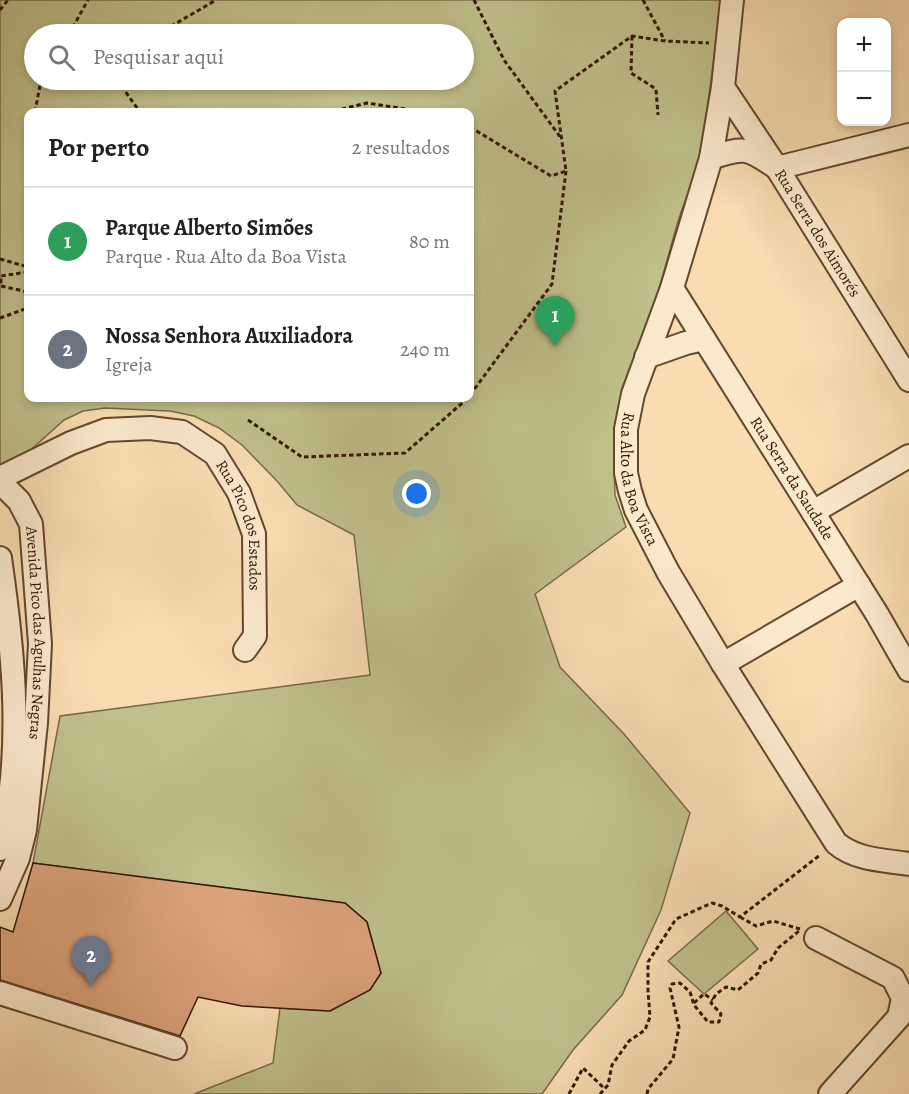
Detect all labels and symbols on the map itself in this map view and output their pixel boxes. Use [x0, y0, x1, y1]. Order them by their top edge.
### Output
street label: Rua Serra dos Aimorés [769, 165, 866, 301]
pin: 1 [536, 296, 574, 346]
street label: Rua Alto da Boa Vista [615, 410, 664, 550]
street label: Rua Serra da Saudade [745, 412, 839, 544]
street label: Rua Pico dos Estados [210, 456, 266, 591]
your location [402, 479, 431, 508]
street label: Avenida Pico das Agulhas Negras [20, 524, 51, 741]
pin: 2 [72, 936, 110, 986]

